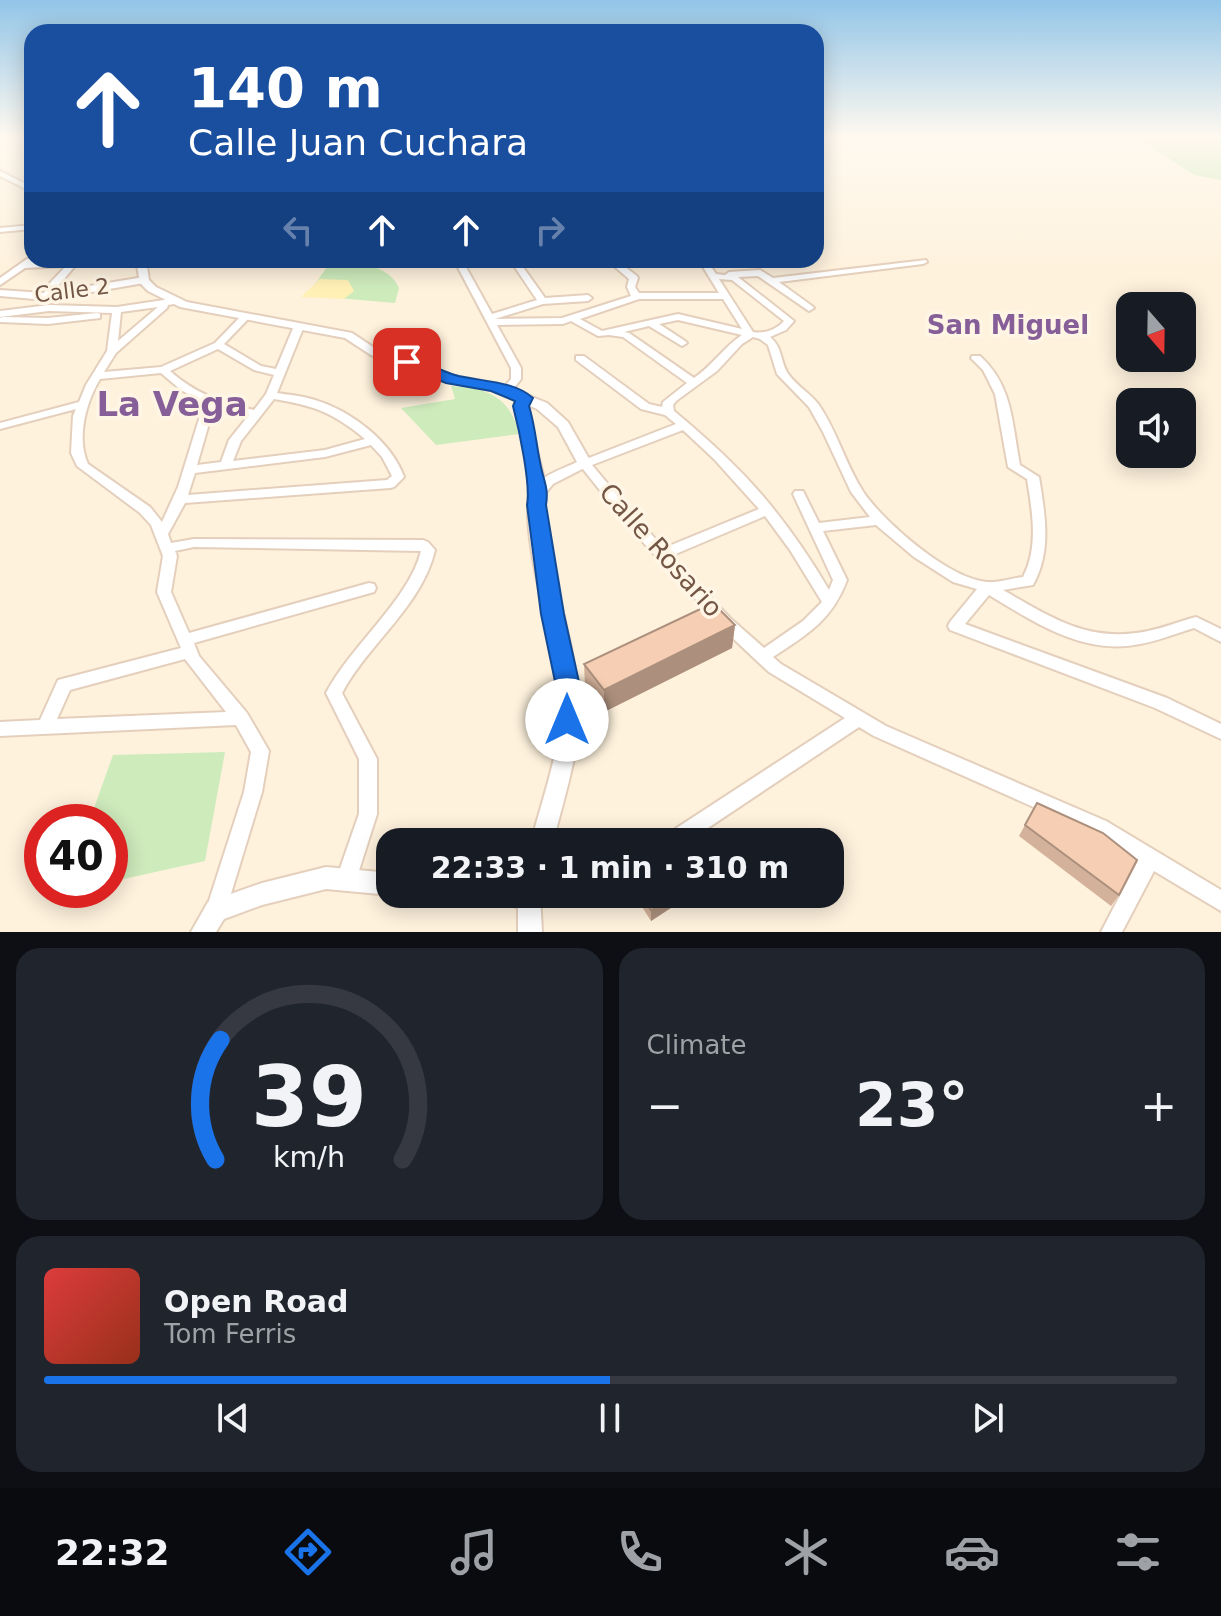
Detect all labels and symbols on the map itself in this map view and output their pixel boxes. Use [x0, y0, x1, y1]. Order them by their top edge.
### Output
street label: Calle 2 [33, 273, 111, 308]
north arrow [1116, 292, 1196, 372]
district label: San Miguel [927, 310, 1089, 340]
pin [373, 328, 441, 396]
district label: La Vega [96, 384, 248, 424]
street label: Calle Rosario [593, 477, 729, 623]
position arrow [525, 678, 609, 762]
speed limit sign: 40 [24, 804, 128, 908]

